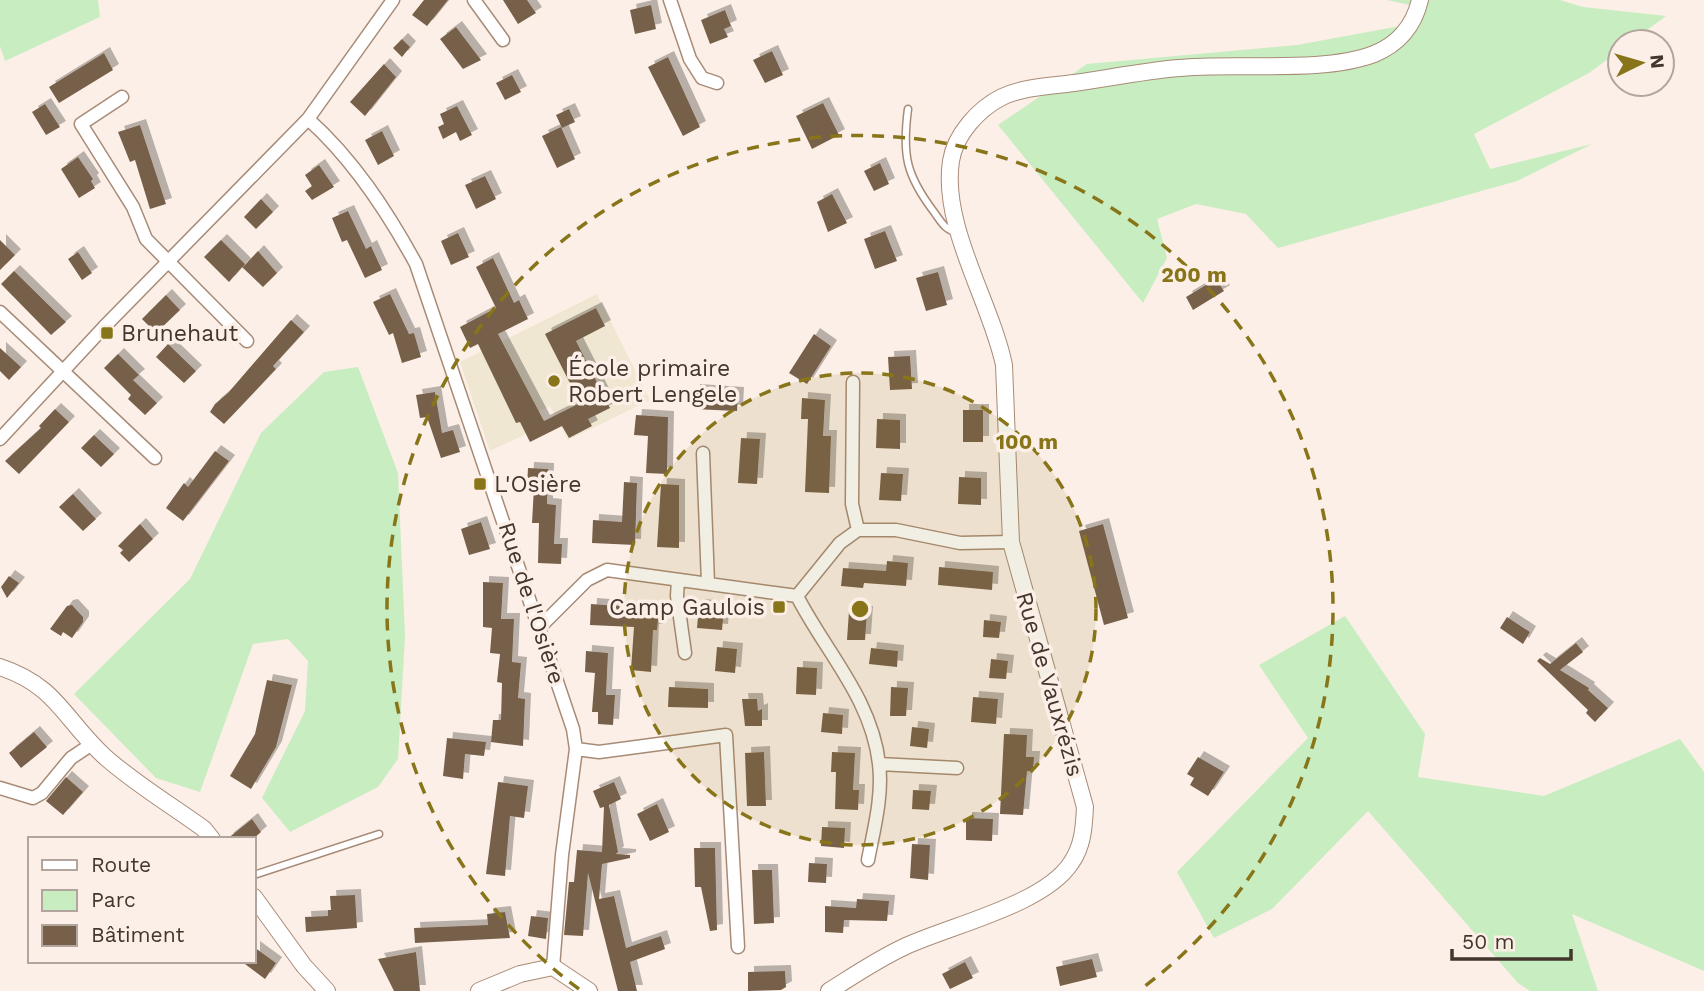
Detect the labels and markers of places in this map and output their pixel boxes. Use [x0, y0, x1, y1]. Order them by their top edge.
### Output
place label: Brunehaut [121, 320, 239, 347]
marker: Brunehaut [99, 325, 115, 341]
place label: École primaire Robert Lengele [568, 355, 737, 408]
marker: École primaire Robert Lengele [546, 373, 562, 389]
place label: L'Osière [494, 471, 581, 498]
marker: L'Osière [472, 476, 488, 492]
place label: Camp Gaulois [609, 594, 765, 621]
centre of rings [848, 597, 872, 621]
marker: Camp Gaulois [771, 599, 787, 615]

